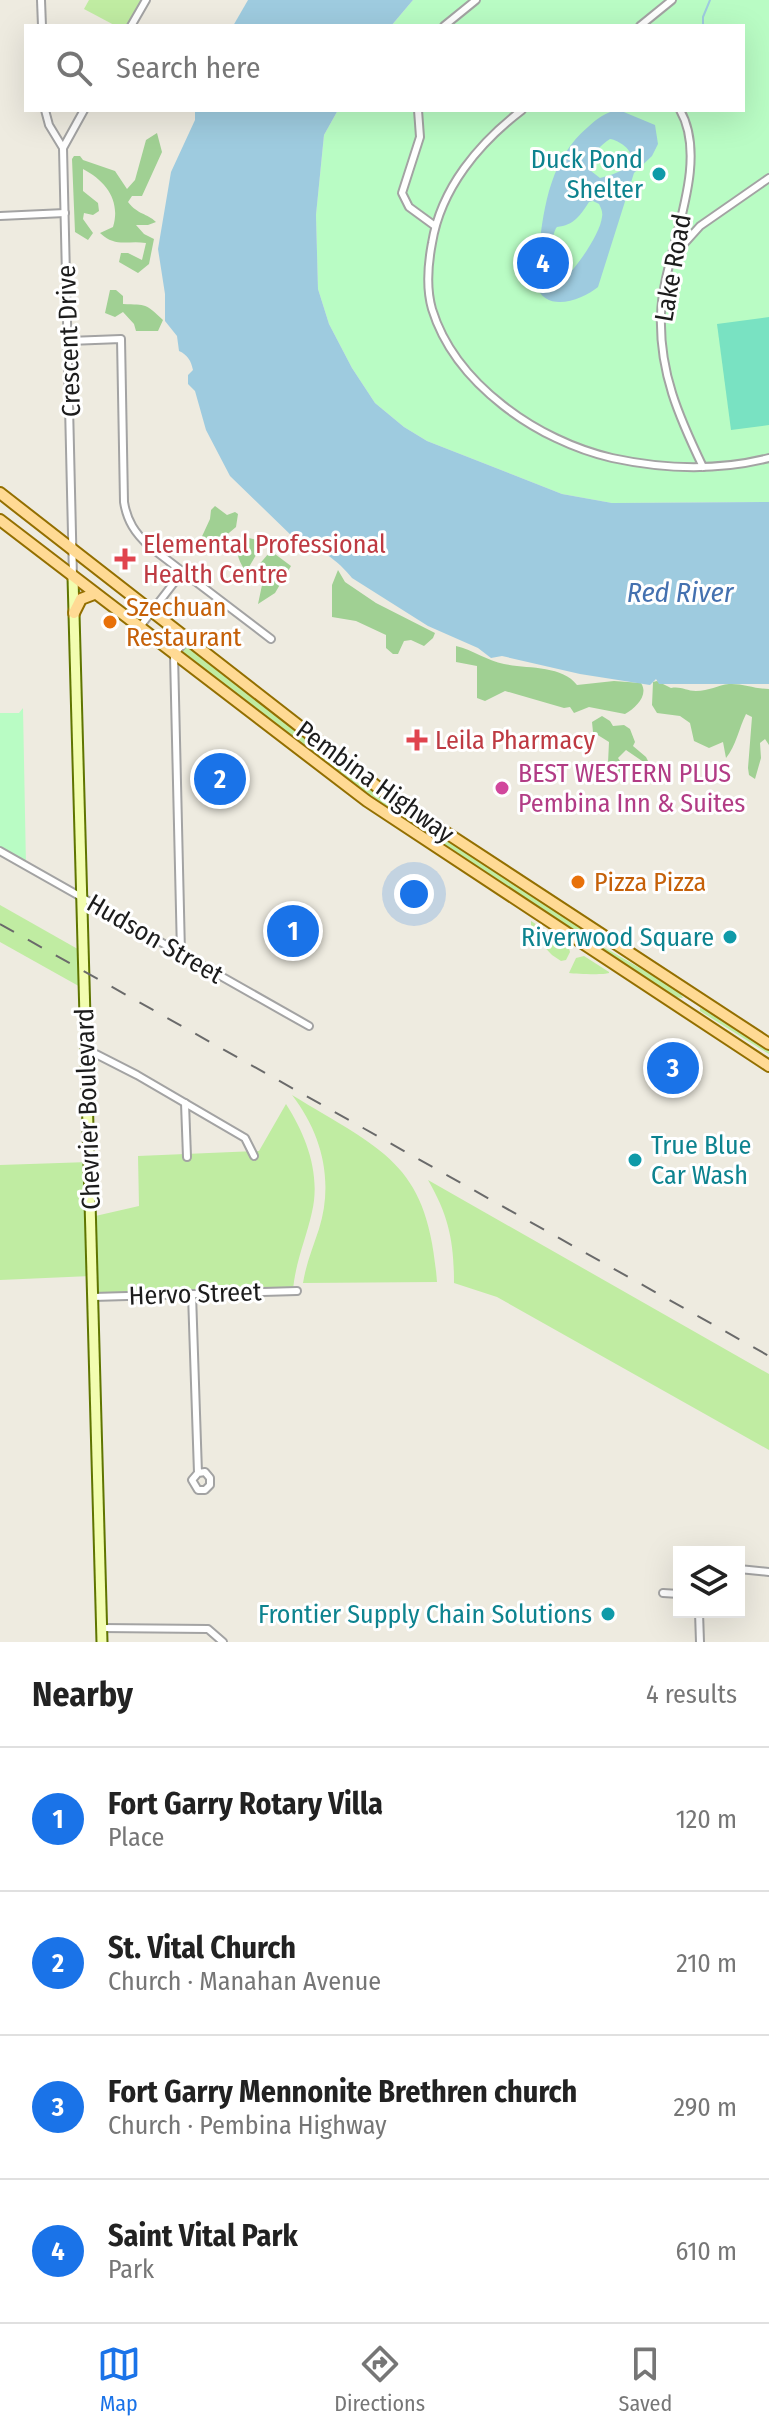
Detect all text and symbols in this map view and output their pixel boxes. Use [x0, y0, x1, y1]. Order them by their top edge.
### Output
search box [24, 24, 745, 112]
icon: search [52, 46, 96, 90]
text: Search here [116, 50, 261, 86]
place label: Duck Pond Shelter [531, 144, 643, 205]
marker: Duck Pond Shelter [650, 165, 668, 183]
street label: Lake Road [648, 212, 698, 324]
pin: 4 [517, 233, 569, 293]
street label: Crescent Drive [51, 265, 87, 417]
place label: Elemental Professional Health Centre [143, 529, 386, 590]
marker: Elemental Professional Health Centre [114, 548, 136, 570]
water label: Red River [627, 576, 735, 609]
place label: Szechuan Restaurant [126, 592, 242, 653]
marker: Szechuan Restaurant [101, 613, 119, 631]
street label: Pembina Highway [290, 714, 460, 850]
place label: Leila Pharmacy [435, 725, 595, 756]
marker: Leila Pharmacy [406, 729, 428, 751]
pin: 2 [194, 749, 246, 809]
place label: BEST WESTERN PLUS Pembina Inn & Suites [518, 758, 745, 819]
marker: BEST WESTERN PLUS Pembina Inn & Suites [493, 779, 511, 797]
place label: Pizza Pizza [594, 867, 706, 898]
marker: Pizza Pizza [569, 873, 587, 891]
your location [394, 874, 434, 914]
street label: Hudson Street [82, 888, 229, 991]
pin: 1 [267, 901, 319, 961]
place label: Riverwood Square [521, 922, 714, 953]
marker: Riverwood Square [721, 928, 739, 946]
street label: Chevrier Boulevard [69, 1008, 107, 1210]
pin: 3 [647, 1038, 699, 1098]
place label: True Blue Car Wash [651, 1130, 751, 1191]
marker: True Blue Car Wash [626, 1151, 644, 1169]
street label: Hervo Street [128, 1276, 262, 1312]
map controls [673, 1546, 745, 1618]
button: layers [673, 1546, 745, 1618]
place label: Frontier Supply Chain Solutions [258, 1599, 592, 1630]
marker: Frontier Supply Chain Solutions [599, 1605, 617, 1623]
text: Nearby [32, 1674, 133, 1715]
text: 4 results [646, 1679, 737, 1710]
text: Fort Garry Rotary Villa [108, 1786, 383, 1822]
text: 1 [53, 1804, 64, 1835]
text: 120 m [676, 1804, 737, 1835]
text: Place [108, 1822, 164, 1853]
text: St. Vital Church [108, 1930, 296, 1966]
text: 2 [52, 1948, 64, 1979]
text: 210 m [676, 1948, 737, 1979]
text: Church · Manahan Avenue [108, 1966, 381, 1997]
text: Fort Garry Mennonite Brethren church [108, 2074, 577, 2110]
text: 3 [52, 2092, 64, 2123]
text: 290 m [673, 2092, 737, 2123]
text: Church · Pembina Highway [108, 2110, 387, 2141]
text: Saint Vital Park [108, 2218, 298, 2254]
text: 4 [51, 2236, 65, 2267]
text: 610 m [675, 2236, 737, 2267]
text: Park [108, 2254, 154, 2285]
tab: Map [97, 2342, 141, 2417]
tab: Directions [334, 2342, 425, 2417]
tab: Saved [619, 2342, 672, 2417]

